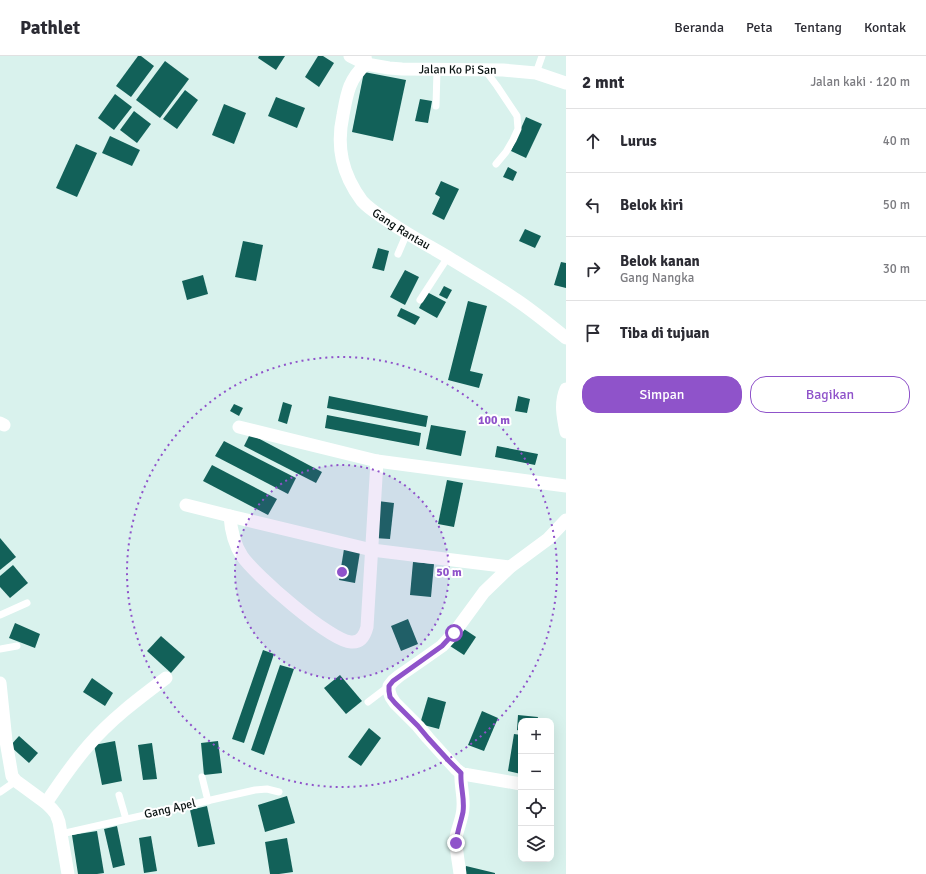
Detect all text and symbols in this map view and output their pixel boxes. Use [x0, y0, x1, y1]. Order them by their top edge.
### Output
text: Pathlet [20, 16, 80, 40]
text: Beranda [674, 19, 724, 36]
text: Peta [746, 19, 773, 36]
text: Tentang [795, 19, 842, 36]
text: Kontak [864, 19, 906, 36]
street label: Jalan Ko Pi San [419, 62, 497, 77]
text: 2 mnt [582, 72, 624, 93]
text: Jalan kaki · 120 m [811, 74, 910, 90]
icon: ahead [582, 130, 604, 152]
text: Lurus [620, 132, 657, 150]
text: 40 m [883, 133, 910, 149]
icon: left [582, 194, 604, 216]
text: Belok kiri [620, 196, 683, 214]
text: 50 m [883, 197, 910, 213]
street label: Gang Rantau [369, 205, 433, 253]
text: Belok kanan [620, 252, 700, 270]
icon: right [582, 258, 604, 280]
text: 30 m [883, 261, 910, 277]
text: Gang Nangka [620, 270, 694, 286]
icon: arrive [582, 322, 604, 344]
text: Tiba di tujuan [620, 324, 710, 342]
button: Simpan [582, 376, 742, 413]
button: Bagikan [750, 376, 910, 413]
text: 100 m [478, 413, 510, 428]
centre of rings [335, 565, 349, 579]
text: 50 m [436, 565, 462, 580]
route start [445, 624, 463, 642]
map controls [518, 718, 554, 862]
button: + [518, 718, 554, 754]
button: − [518, 754, 554, 790]
button: locate [518, 790, 554, 826]
street label: Gang Apel [143, 796, 198, 822]
button: layers [518, 826, 554, 862]
route end [447, 834, 465, 852]

